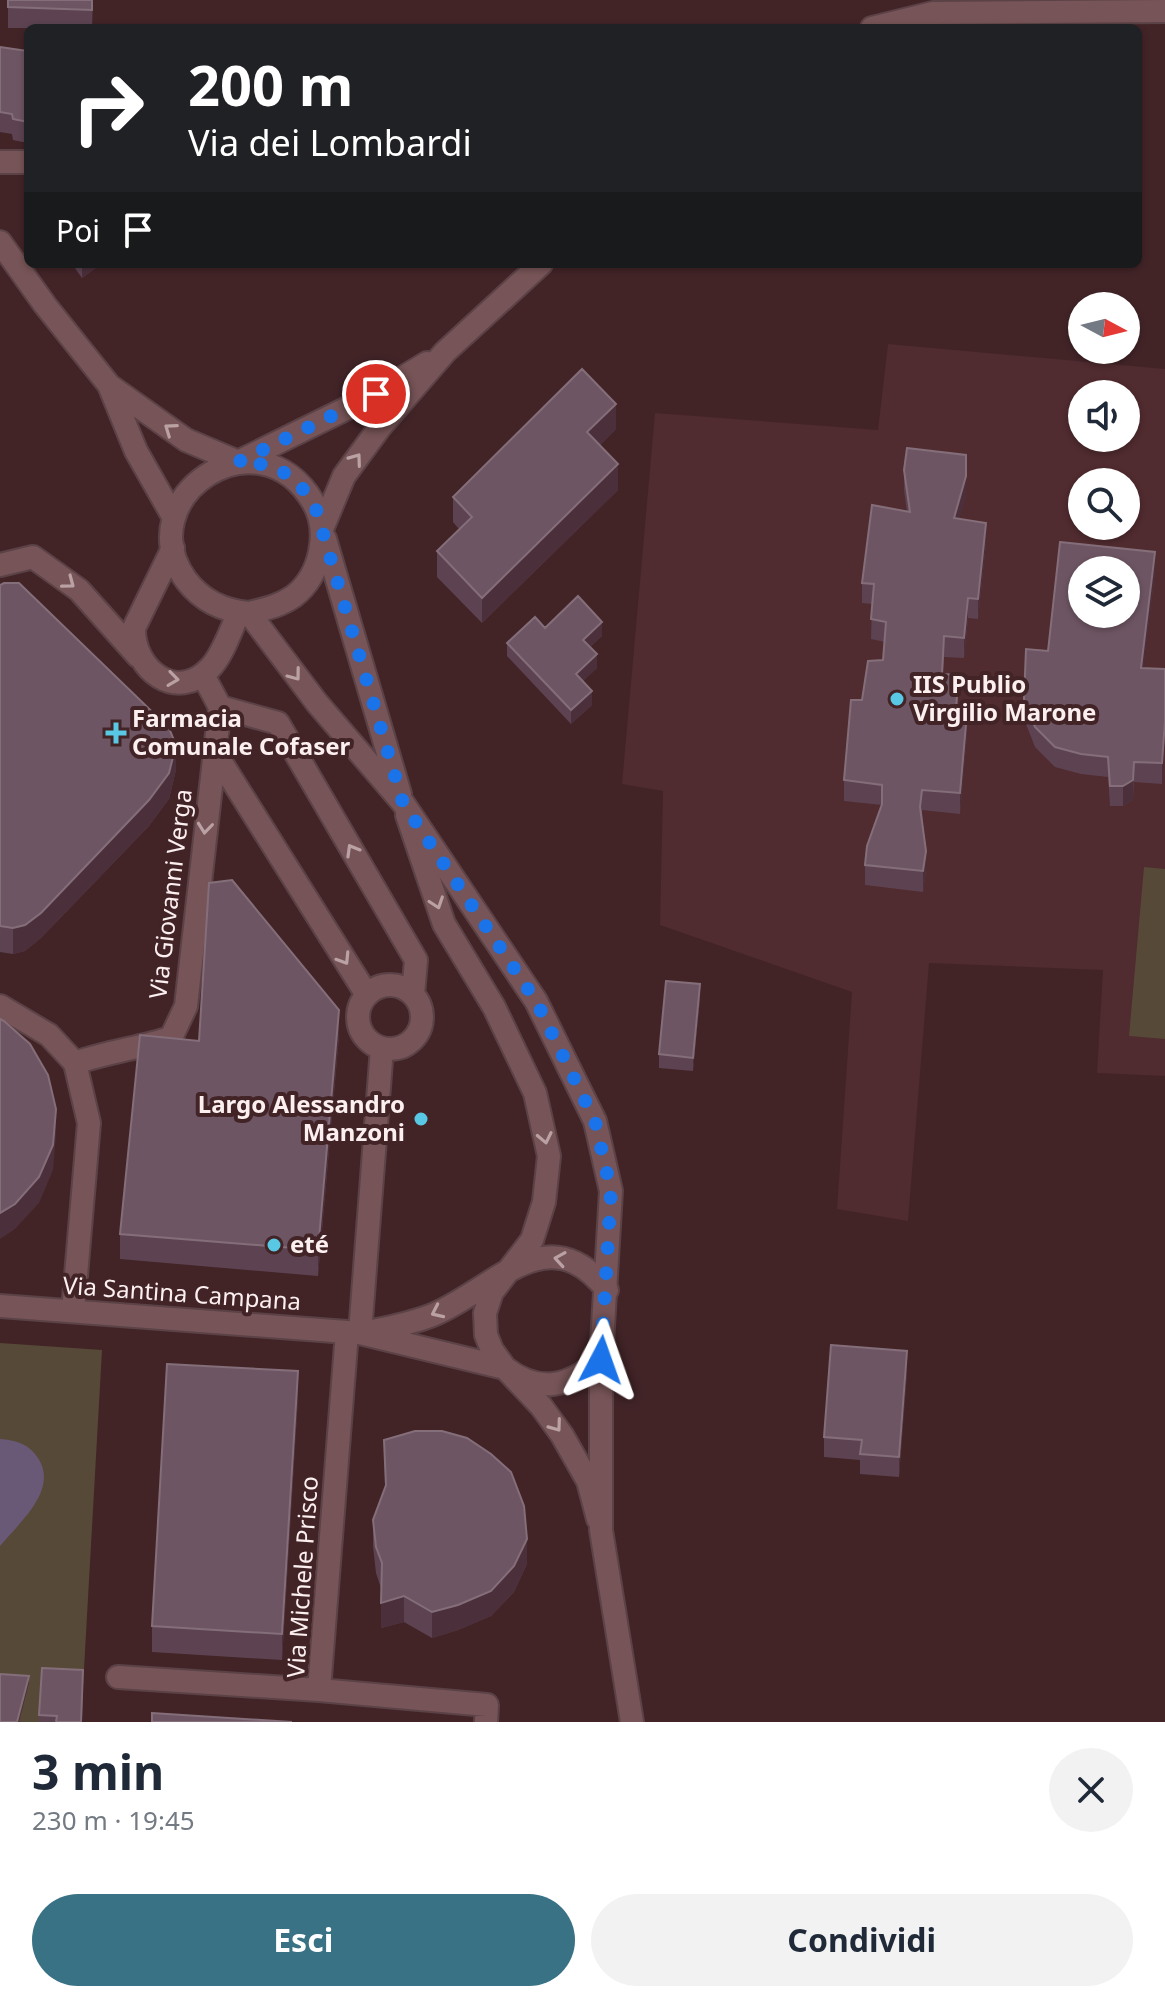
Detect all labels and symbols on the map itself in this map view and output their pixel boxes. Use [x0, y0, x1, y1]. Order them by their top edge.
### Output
north arrow [1068, 292, 1140, 364]
pin [342, 360, 410, 428]
one-way arrow [165, 424, 179, 439]
one-way arrow [347, 453, 361, 468]
one-way arrow [60, 573, 74, 588]
one-way arrow [286, 666, 300, 681]
place label: IIS Publio Virgilio Marone [913, 667, 1096, 728]
one-way arrow [166, 670, 179, 687]
marker: IIS Publio Virgilio Marone [888, 690, 906, 708]
place label: Farmacia Comunale Cofaser [132, 701, 351, 762]
marker: Farmacia Comunale Cofaser [107, 724, 125, 742]
street label: Via Giovanni Verga [140, 787, 199, 1001]
one-way arrow [197, 822, 214, 835]
one-way arrow [346, 844, 362, 859]
one-way arrow [427, 895, 443, 909]
one-way arrow [335, 950, 350, 965]
place label: Largo Alessandro Manzoni [198, 1087, 405, 1148]
marker: Largo Alessandro Manzoni [412, 1110, 430, 1128]
one-way arrow [536, 1130, 553, 1144]
place label: eté [290, 1227, 329, 1260]
marker: eté [265, 1236, 283, 1254]
one-way arrow [553, 1251, 566, 1268]
street label: Via Santina Campana [62, 1268, 302, 1317]
one-way arrow [431, 1302, 445, 1318]
position arrow [559, 1318, 643, 1402]
one-way arrow [546, 1418, 561, 1432]
street label: Via Michele Prisco [278, 1475, 325, 1679]

